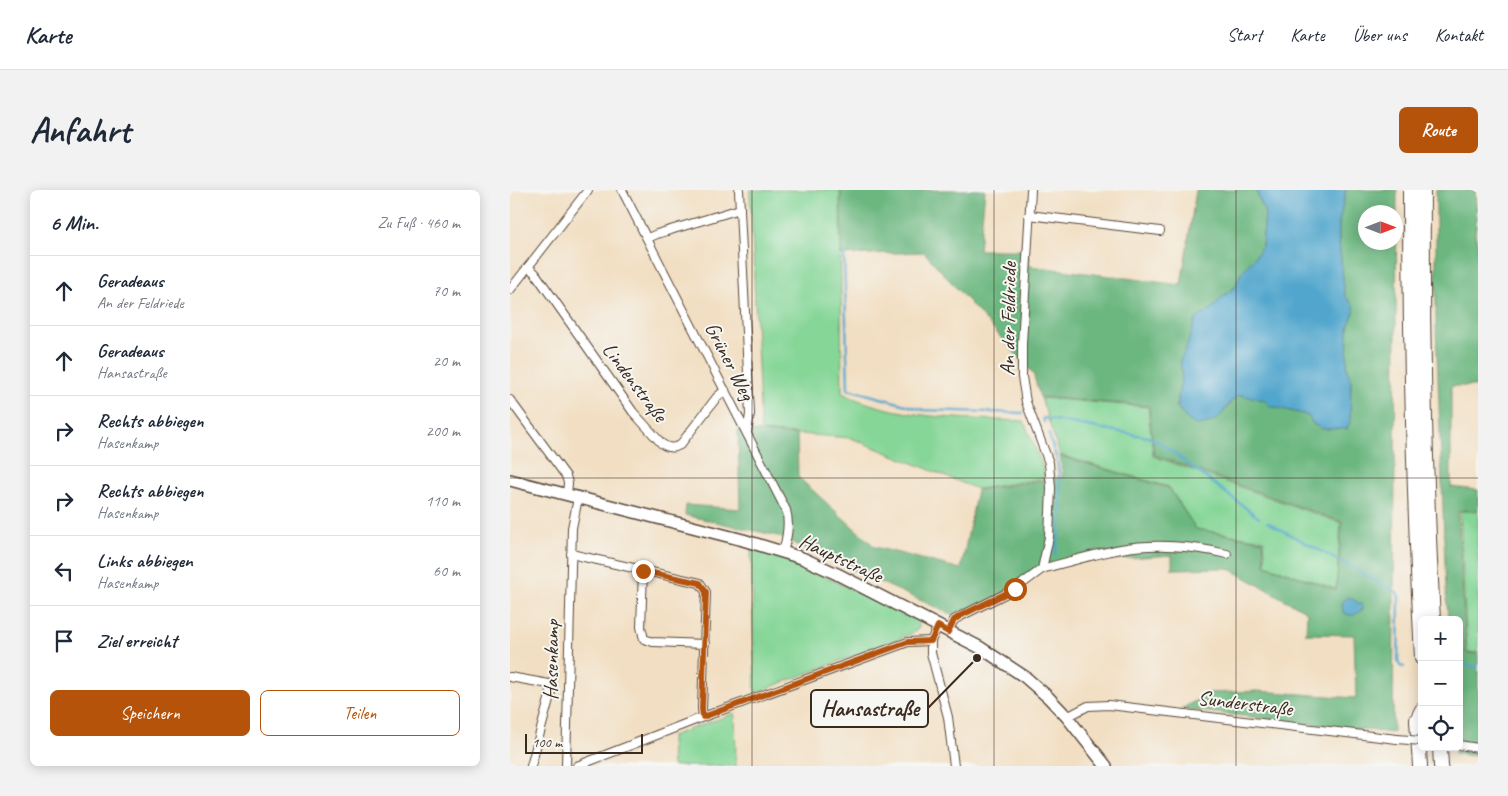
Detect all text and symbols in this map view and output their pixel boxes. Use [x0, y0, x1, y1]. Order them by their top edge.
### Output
text: Karte [25, 20, 72, 50]
text: Start [1227, 24, 1262, 46]
text: Karte [1290, 24, 1325, 46]
text: Über uns [1353, 24, 1407, 46]
text: Kontakt [1435, 24, 1483, 46]
button: Route [1399, 107, 1478, 153]
text: Anfahrt [30, 108, 130, 153]
north arrow [1358, 205, 1403, 250]
text: 6 Min. [50, 210, 98, 236]
text: Zu Fuß · 460 m [377, 213, 460, 233]
street label: An der Feldriede [994, 261, 1022, 376]
text: Geradeaus [97, 269, 164, 293]
icon: ahead [50, 277, 78, 305]
text: 70 m [433, 281, 460, 301]
text: An der Feldriede [97, 293, 184, 313]
street label: Grüner Weg [699, 318, 761, 406]
street label: Lindenstraße [597, 337, 675, 429]
text: Geradeaus [97, 339, 164, 363]
icon: ahead [50, 347, 78, 375]
text: 20 m [433, 351, 460, 371]
text: Hansastraße [97, 363, 167, 383]
text: Rechts abbiegen [97, 409, 203, 433]
icon: right [50, 417, 78, 445]
text: 200 m [426, 421, 460, 441]
text: Hasenkamp [97, 433, 158, 453]
text: Rechts abbiegen [97, 479, 203, 503]
icon: right [50, 487, 78, 515]
text: 110 m [426, 491, 460, 511]
text: Hasenkamp [97, 503, 158, 523]
street label: Hauptstraße [795, 527, 889, 590]
text: Links abbiegen [97, 549, 193, 573]
icon: left [50, 557, 78, 585]
route end [632, 560, 655, 583]
text: 60 m [433, 561, 460, 581]
text: Hasenkamp [97, 573, 158, 593]
route start [1004, 578, 1027, 601]
map controls [1418, 616, 1463, 751]
button: + [1418, 616, 1463, 661]
street label: Hasenkamp [537, 619, 565, 700]
icon: arrive [50, 627, 78, 655]
text: Ziel erreicht [97, 629, 177, 653]
button: − [1418, 661, 1463, 706]
street label: Sunderstraße [1196, 684, 1296, 722]
button: Speichern [50, 690, 250, 736]
button: Teilen [260, 690, 460, 736]
callout: Hansastraße [811, 690, 928, 727]
text: Hansastraße [821, 695, 921, 723]
button: locate [1418, 706, 1463, 751]
scale bar [525, 731, 642, 754]
text: 100 m [532, 734, 562, 751]

